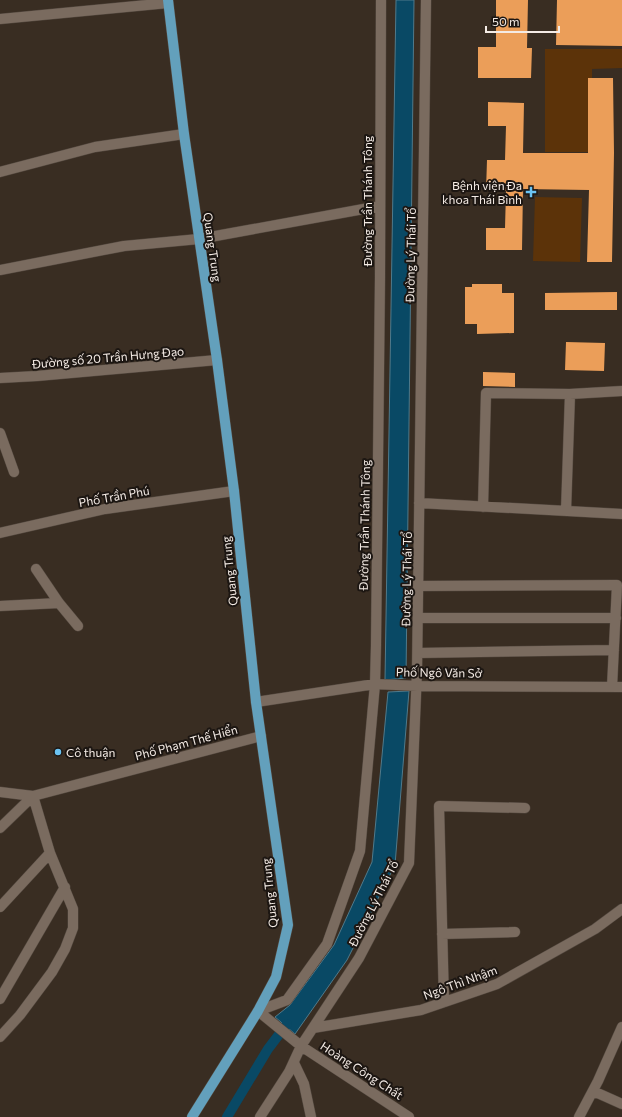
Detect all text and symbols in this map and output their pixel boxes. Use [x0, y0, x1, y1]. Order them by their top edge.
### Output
scale bar [486, 8, 559, 34]
text: 50 m [492, 14, 520, 28]
street label: Đường Trần Thánh Tông [360, 135, 374, 267]
place label: Bệnh viện Đa khoa Thái Bình [442, 178, 522, 206]
marker: Bệnh viện Đa khoa Thái Bình [525, 186, 537, 198]
street label: Đường Lý Thái Tổ [402, 207, 418, 304]
street label: Quang Trung [201, 211, 225, 283]
street label: Đường số 20 Trần Hưng Đạo [30, 343, 185, 371]
street label: Đường Trần Thánh Tông [356, 459, 372, 591]
street label: Phố Trần Phú [77, 483, 151, 509]
street label: Đường Lý Thái Tổ [398, 531, 414, 628]
street label: Quang Trung [218, 535, 240, 607]
street label: Phố Ngô Văn Sở [396, 664, 483, 680]
street label: Phố Phạm Thế Hiển [133, 722, 239, 762]
place label: Cô thuận [66, 745, 115, 759]
marker: Cô thuận [53, 747, 63, 757]
street label: Quang Trung [258, 857, 280, 929]
street label: Đường Lý Thái Tổ [345, 858, 401, 949]
street label: Ngô Thì Nhậm [421, 962, 499, 1002]
street label: Hoàng Công Chất [318, 1038, 406, 1102]

